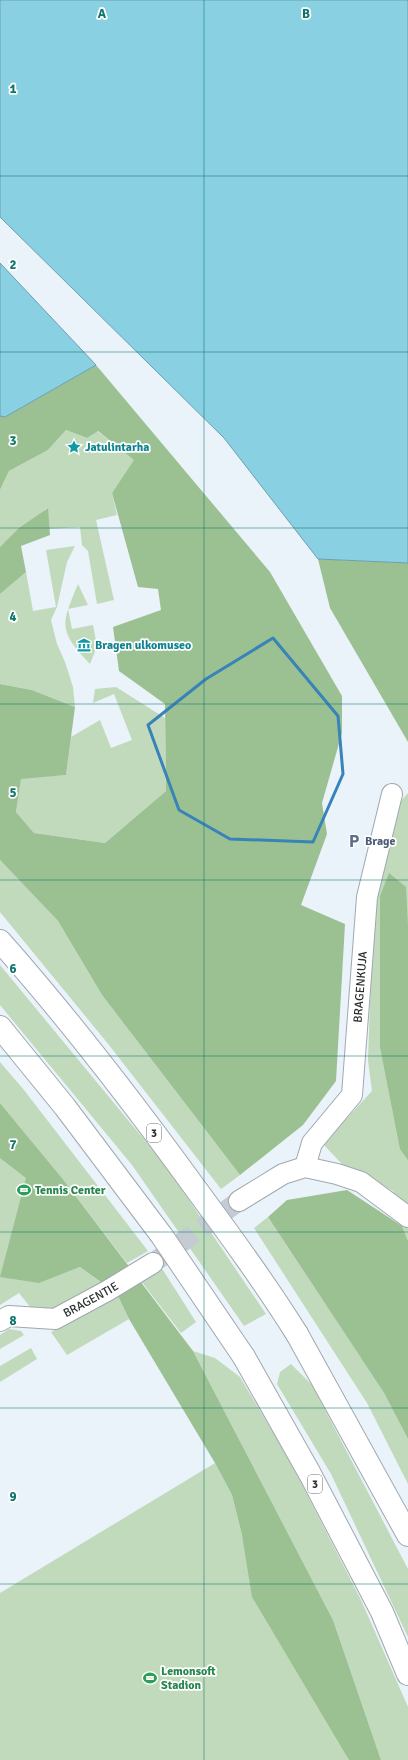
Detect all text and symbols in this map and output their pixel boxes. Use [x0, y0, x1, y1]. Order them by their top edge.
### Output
text: A [98, 6, 107, 22]
text: B [302, 6, 310, 22]
text: 1 [9, 81, 17, 97]
text: 2 [9, 257, 17, 273]
text: 3 [9, 433, 17, 449]
place icon: Jatulintarha [66, 439, 82, 455]
place label: Jatulintarha [85, 440, 149, 455]
text: 4 [9, 609, 17, 625]
museum icon: Bragen ulkomuseo [76, 637, 92, 653]
place label: Bragen ulkomuseo [95, 638, 191, 653]
text: 5 [9, 785, 17, 801]
parking icon: Brage [346, 833, 362, 849]
place label: Brage [365, 834, 395, 849]
street label: BRAGENKUJA [351, 950, 371, 1023]
text: 6 [9, 961, 17, 977]
road number: 3 [147, 1124, 161, 1142]
text: 7 [9, 1137, 17, 1153]
sports icon: Tennis Center [16, 1182, 32, 1198]
place label: Tennis Center [35, 1183, 106, 1198]
street label: BRAGENTIE [61, 1279, 121, 1321]
text: 8 [9, 1313, 17, 1329]
road number: 3 [308, 1475, 322, 1493]
text: 9 [9, 1489, 17, 1505]
place label: Lemonsoft Stadion [161, 1664, 216, 1693]
sports icon: Lemonsoft Stadion [142, 1670, 158, 1686]

